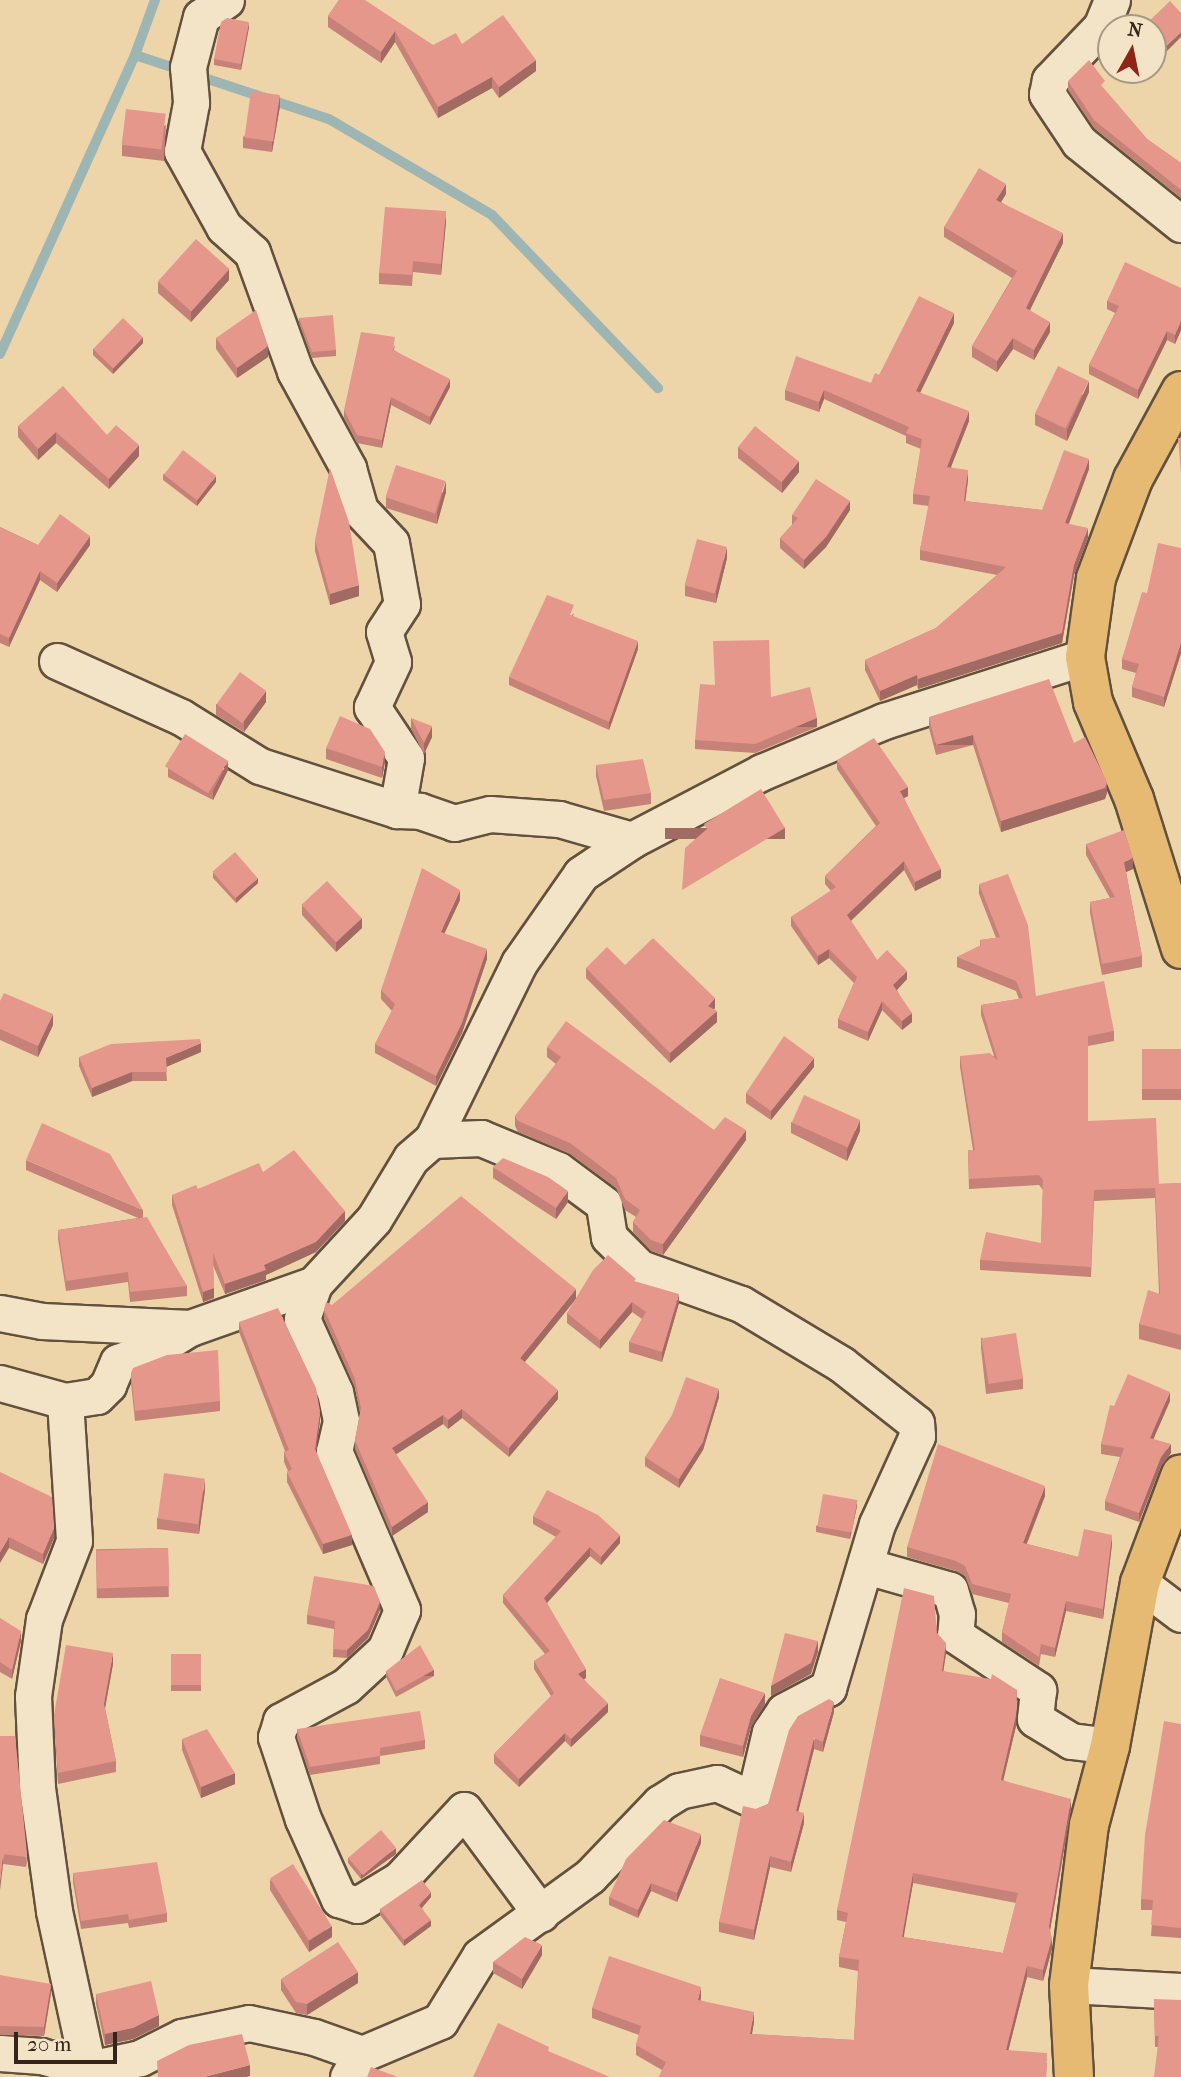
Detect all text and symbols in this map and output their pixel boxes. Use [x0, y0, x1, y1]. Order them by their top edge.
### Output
north arrow [1097, 14, 1167, 84]
text: N [1126, 18, 1144, 42]
scale bar [18, 2018, 121, 2062]
text: 20 m [27, 2032, 71, 2056]

